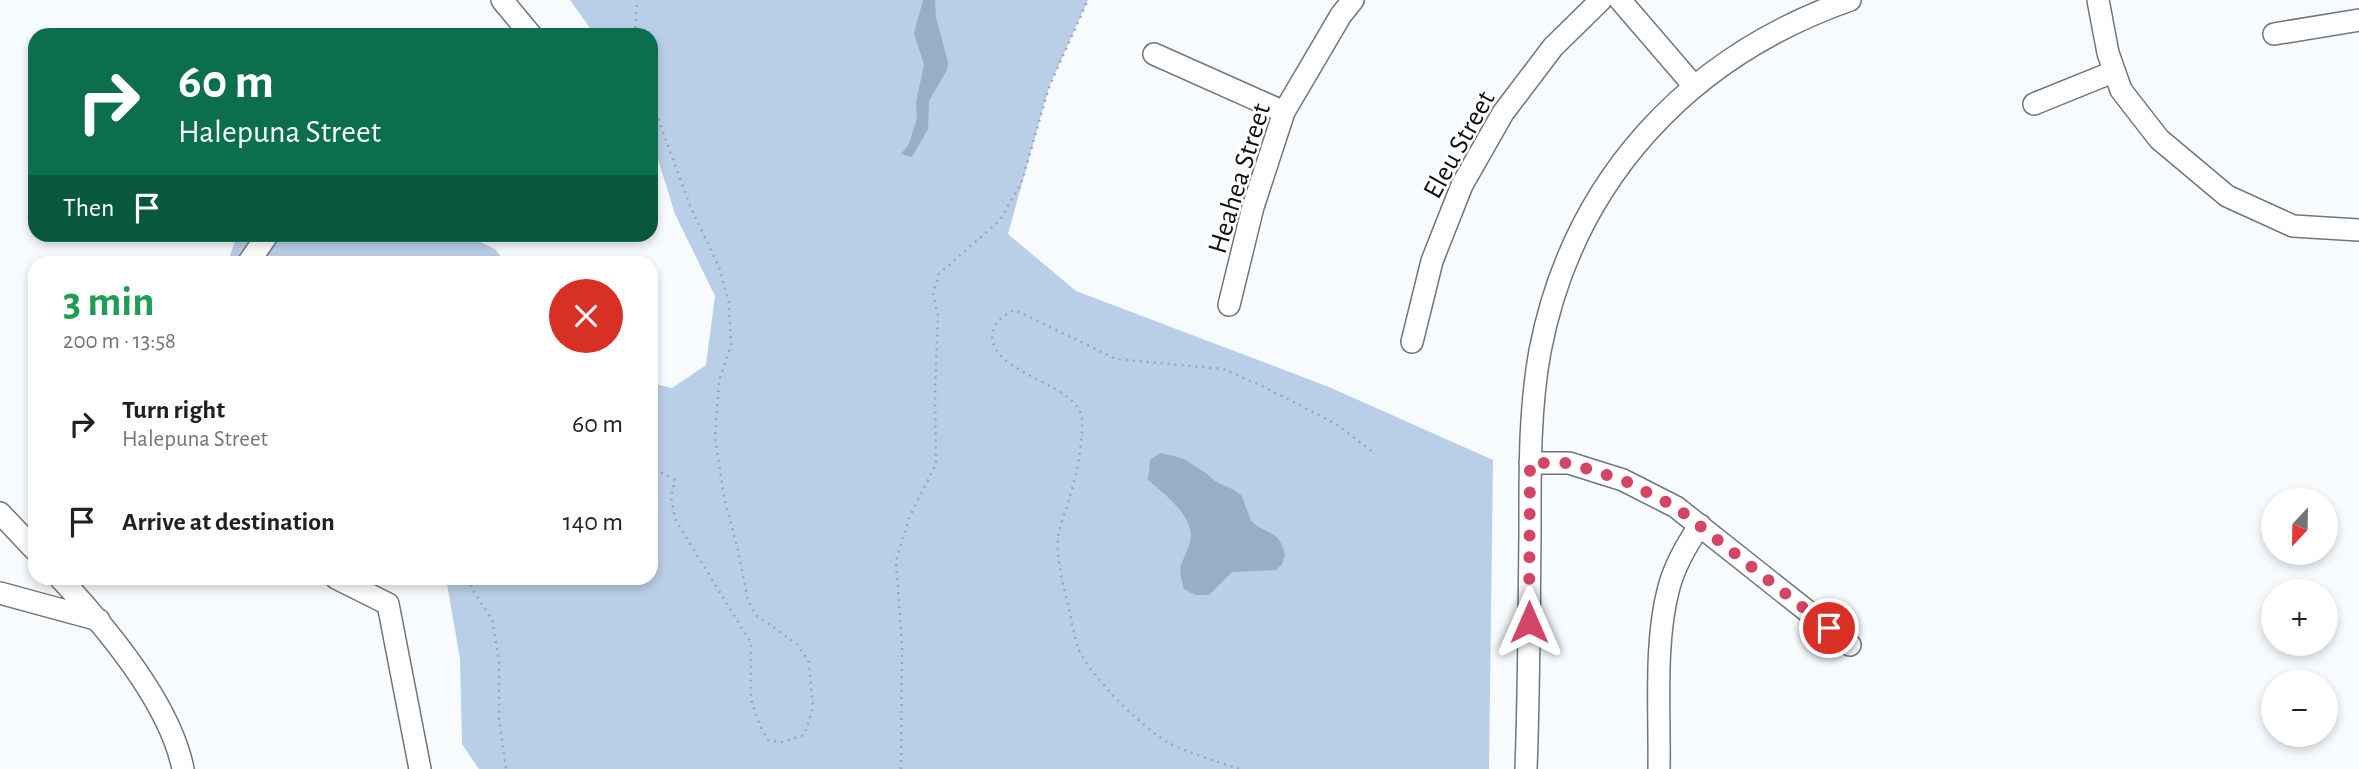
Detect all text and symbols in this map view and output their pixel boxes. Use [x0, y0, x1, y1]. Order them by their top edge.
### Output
icon: right [63, 56, 154, 147]
text: 60 m [178, 58, 274, 107]
street label: Eleu Street [1419, 86, 1501, 203]
street label: Heahea Street [1204, 100, 1276, 257]
text: Halepuna Street [178, 116, 381, 148]
icon: arrive [128, 189, 166, 227]
text: Then [63, 195, 114, 221]
button: close [549, 279, 623, 353]
text: 3 min [63, 281, 155, 323]
text: 200 m · 13:58 [63, 330, 176, 353]
text: Turn right [122, 397, 225, 423]
icon: right [63, 405, 101, 443]
text: 60 m [572, 411, 623, 437]
text: Halepuna Street [122, 428, 268, 451]
north arrow [2261, 488, 2338, 565]
map controls [2261, 488, 2338, 747]
icon: arrive [63, 503, 101, 541]
text: Arrive at destination [122, 509, 335, 535]
text: 140 m [563, 509, 623, 535]
button: + [2261, 579, 2338, 656]
position arrow [1492, 585, 1566, 659]
pin [1799, 598, 1859, 658]
icon: arrive [1810, 609, 1848, 647]
button: − [2261, 670, 2338, 747]

